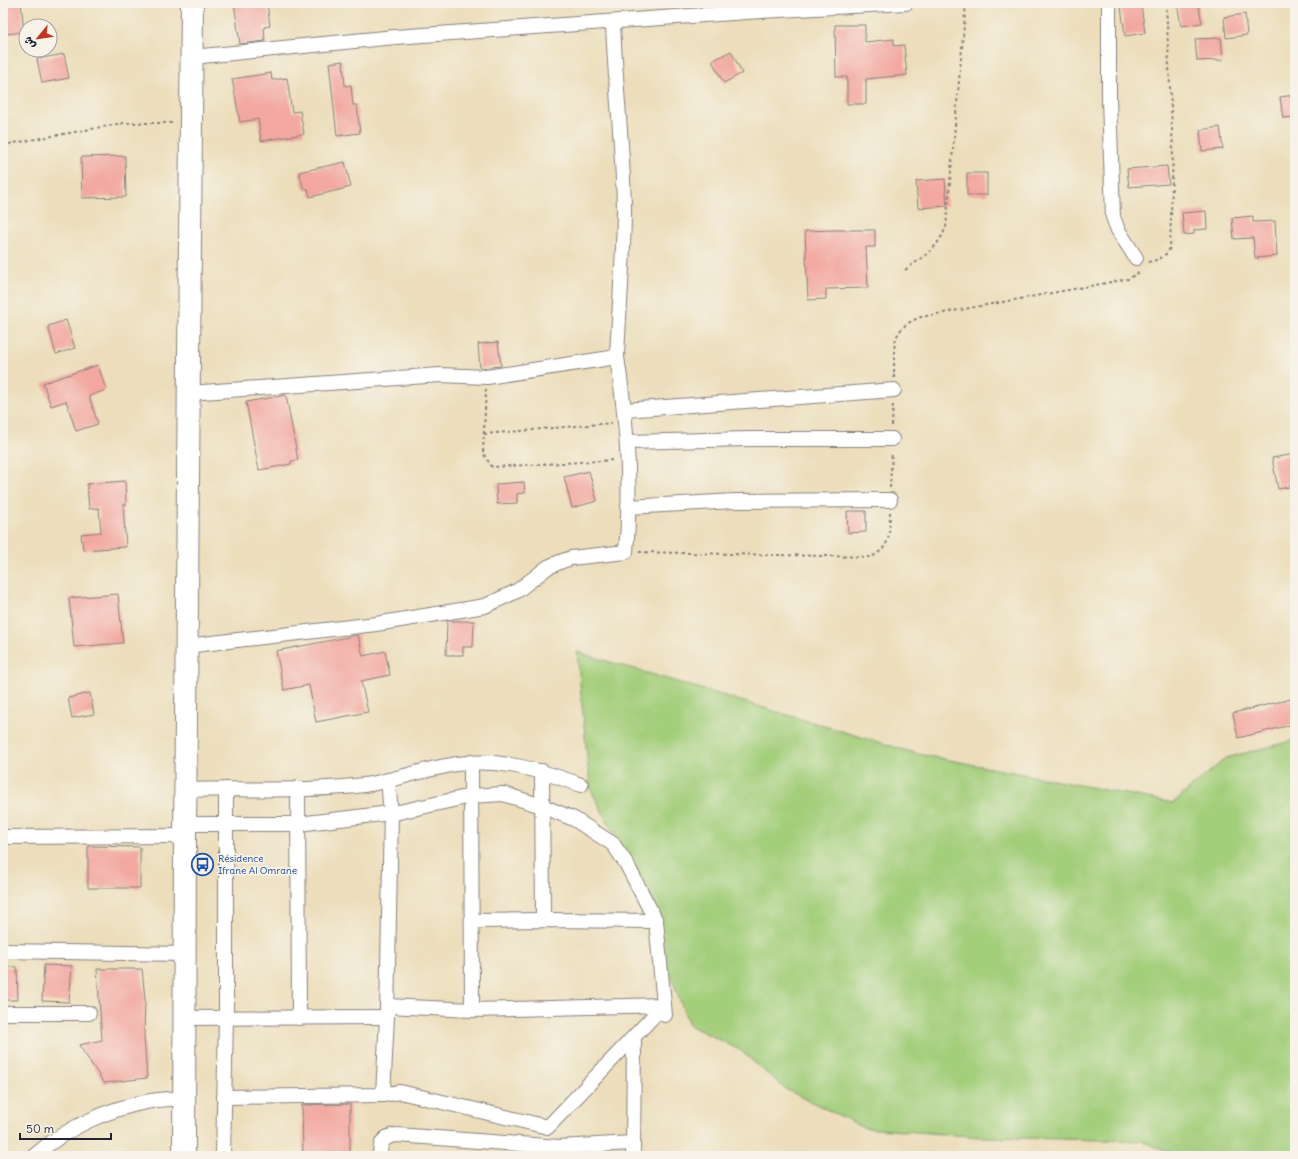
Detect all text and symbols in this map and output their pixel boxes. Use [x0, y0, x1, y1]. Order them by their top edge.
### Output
north arrow [18, 18, 58, 58]
text: ش [20, 34, 38, 52]
bus stop icon: Résidence Ifrane Al Omrane [190, 851, 216, 877]
place label: Résidence Ifrane Al Omrane [218, 852, 297, 877]
scale bar [20, 1115, 111, 1141]
text: 50 m [26, 1121, 55, 1136]

